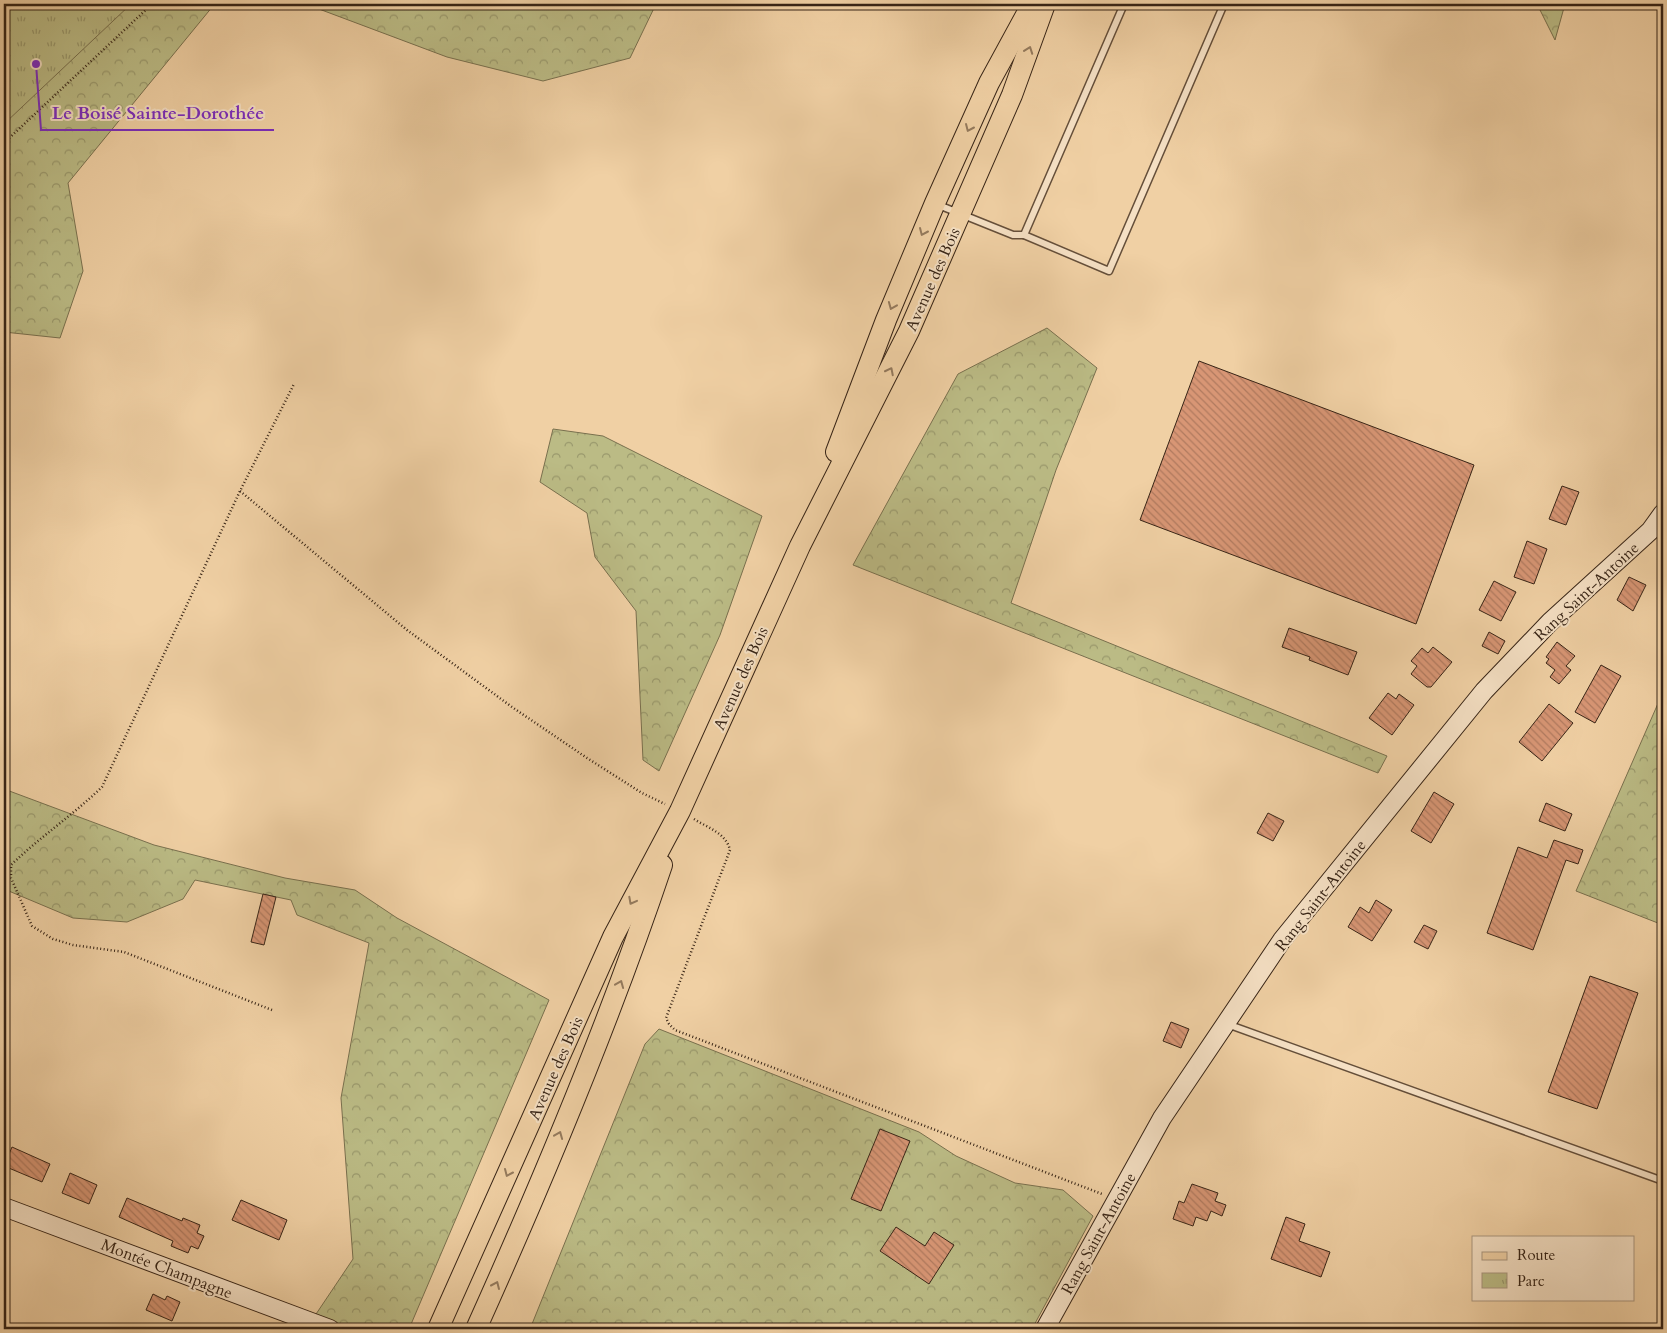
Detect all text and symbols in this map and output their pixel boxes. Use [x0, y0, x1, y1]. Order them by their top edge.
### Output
one-way arrow [1023, 46, 1033, 54]
callout: Le Boisé Sainte-Dorothée [41, 97, 274, 130]
text: Le Boisé Sainte-Dorothée [52, 101, 264, 126]
one-way arrow [965, 123, 975, 132]
street label: Avenue des Bois [900, 224, 966, 335]
one-way arrow [918, 227, 929, 236]
one-way arrow [888, 301, 898, 310]
one-way arrow [883, 367, 894, 376]
street label: Rang Saint-Antoine [1529, 537, 1644, 646]
street label: Avenue des Bois [708, 623, 774, 734]
street label: Rang Saint-Antoine [1270, 835, 1371, 956]
one-way arrow [629, 895, 639, 904]
one-way arrow [613, 980, 624, 989]
street label: Avenue des Bois [523, 1013, 589, 1124]
one-way arrow [553, 1131, 563, 1140]
one-way arrow [503, 1168, 514, 1177]
street label: Rang Saint-Antoine [1056, 1169, 1141, 1298]
street label: Montée Champagne [98, 1234, 235, 1304]
legend [1472, 1236, 1634, 1300]
text: Route [1517, 1245, 1555, 1265]
text: Parc [1517, 1271, 1545, 1291]
one-way arrow [489, 1281, 500, 1290]

